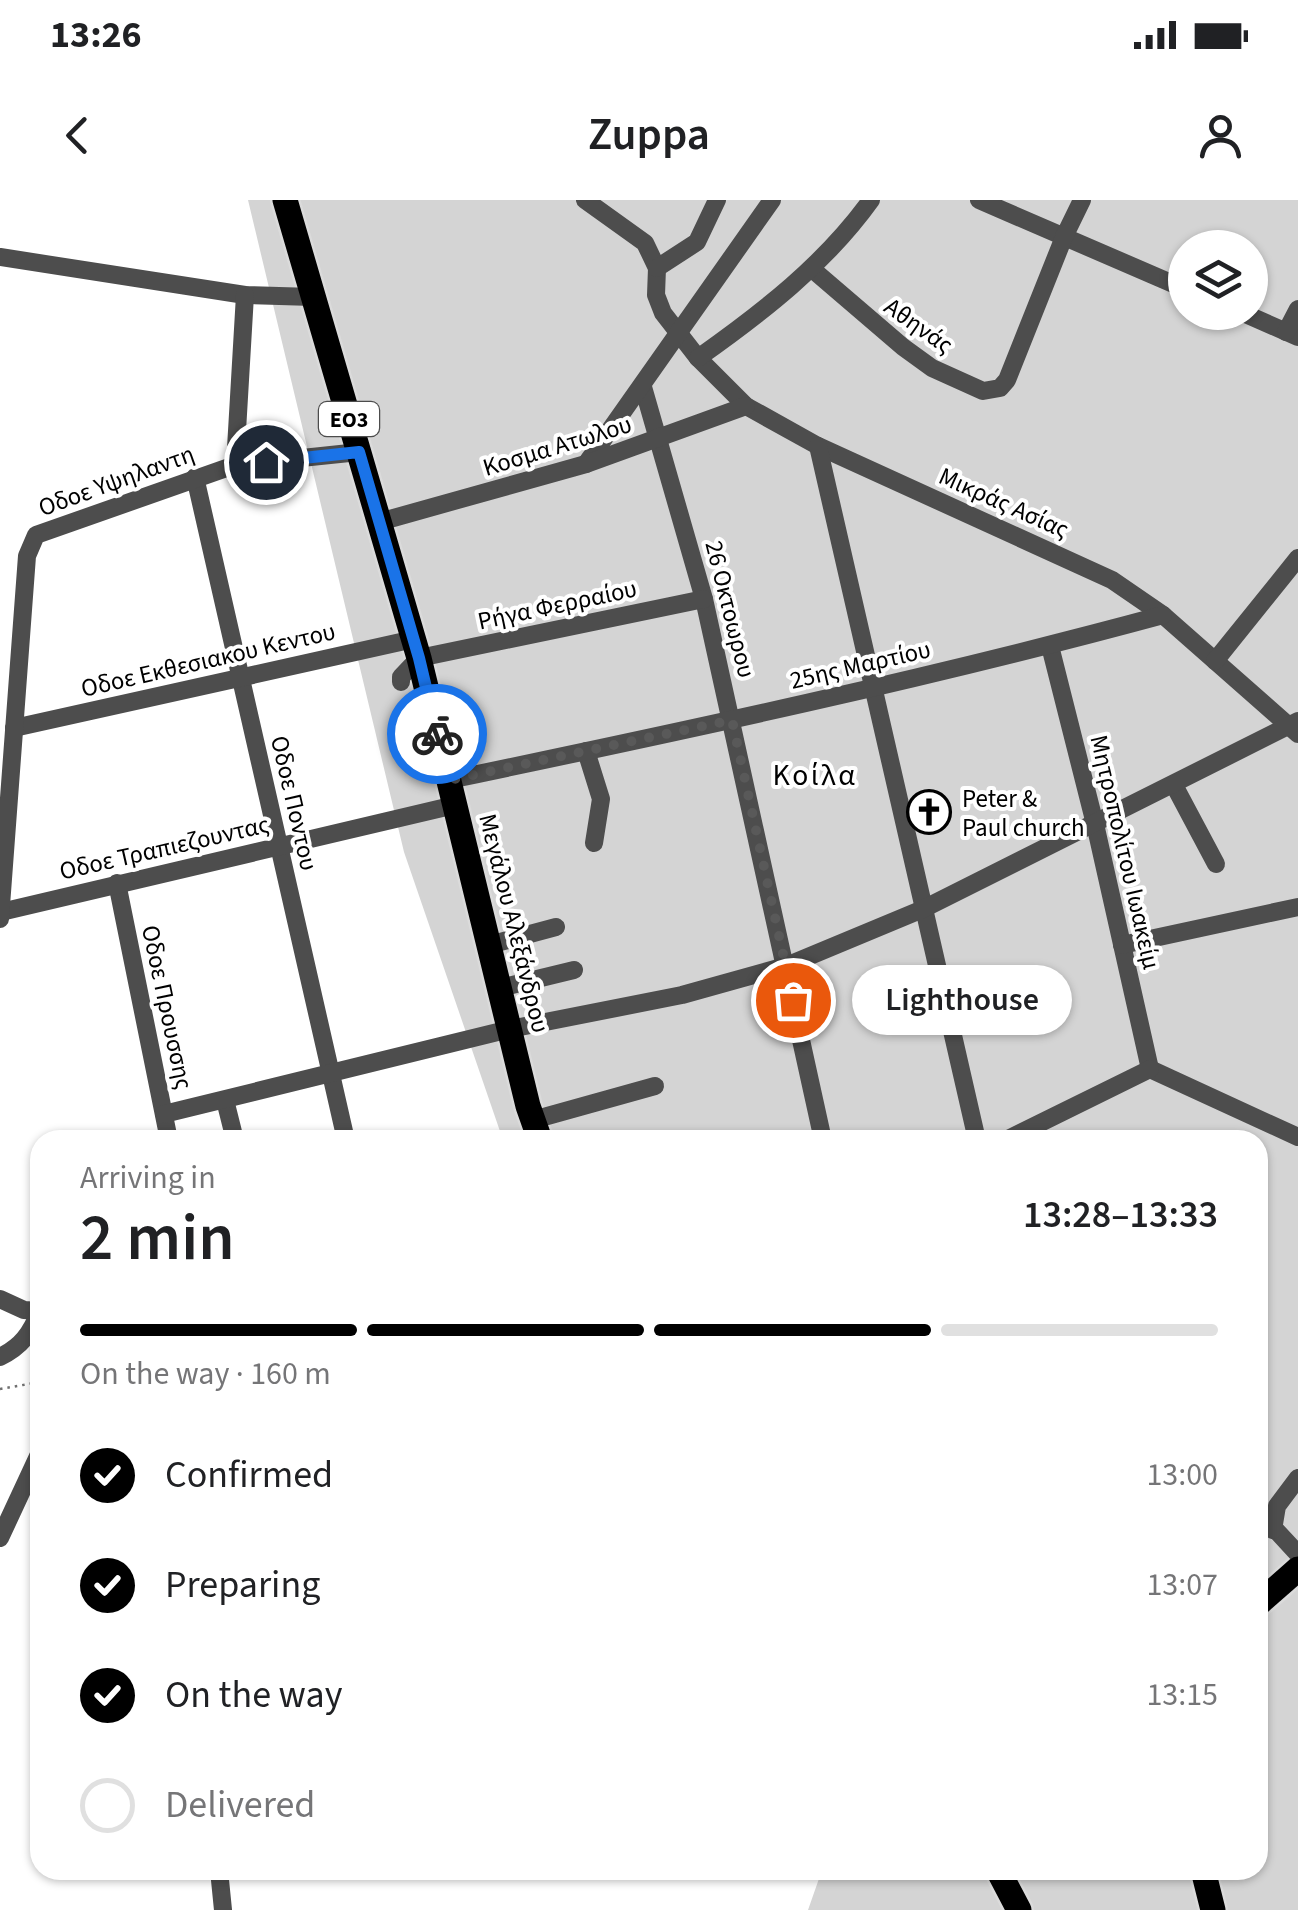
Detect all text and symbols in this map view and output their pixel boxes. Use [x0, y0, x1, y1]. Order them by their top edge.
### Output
text: 13:26 [50, 8, 142, 62]
text: Zuppa [588, 103, 710, 167]
icon: back [50, 108, 105, 163]
icon: person [1193, 108, 1248, 163]
map controls [1168, 230, 1268, 330]
button: layers [1168, 230, 1268, 330]
street label: Αθηνάς [877, 289, 960, 363]
road number: ΕΟ3 [319, 402, 379, 436]
street label: Κοσμα Ατωλου [478, 406, 636, 486]
pin [224, 420, 309, 505]
icon: home [239, 435, 294, 490]
street label: Oδοε Υψηλαντη [33, 436, 199, 526]
street label: Μικράς Ασίας [933, 458, 1075, 548]
street label: 26 Οκτοωρου [696, 537, 764, 682]
street label: Ρήγα Φερραίου [474, 571, 640, 639]
street label: Oδοε Εκθεσιακου Κεντου [77, 613, 339, 707]
street label: 25ης Μαρτίου [786, 631, 934, 699]
courier [387, 684, 487, 784]
icon: bike [410, 707, 465, 762]
street label: Μητροπολίτου Ιωακείμ [1081, 731, 1170, 973]
street label: Oδοε Ποντου [261, 732, 327, 874]
district label: Κοίλα [773, 754, 857, 797]
place label: Peter & Paul church [962, 781, 1085, 846]
church icon: Peter & Paul church [906, 789, 952, 835]
street label: Oδοε Τραπιεζουντας [56, 806, 273, 890]
street label: Μεγάλου Αλεξάνδρου [469, 810, 559, 1036]
street label: Oδοε Προυσσης [132, 922, 202, 1093]
pin [751, 958, 836, 1043]
callout: Lighthouse [853, 965, 1073, 1035]
icon: bag [766, 973, 821, 1028]
text: Lighthouse [885, 977, 1039, 1023]
text: Arriving in [80, 1155, 216, 1201]
text: 13:28–13:33 [1023, 1188, 1218, 1242]
text: 2 min [80, 1192, 235, 1285]
text: On the way · 160 m [80, 1351, 331, 1397]
icon: check [80, 1448, 135, 1503]
text: Confirmed [165, 1448, 333, 1502]
text: 13:00 [1146, 1452, 1218, 1498]
icon: check [80, 1558, 135, 1613]
text: Preparing [165, 1558, 320, 1612]
text: 13:07 [1146, 1562, 1218, 1608]
icon: check [80, 1668, 135, 1723]
text: On the way [165, 1668, 342, 1722]
text: 13:15 [1146, 1672, 1218, 1718]
text: Delivered [165, 1778, 315, 1832]

